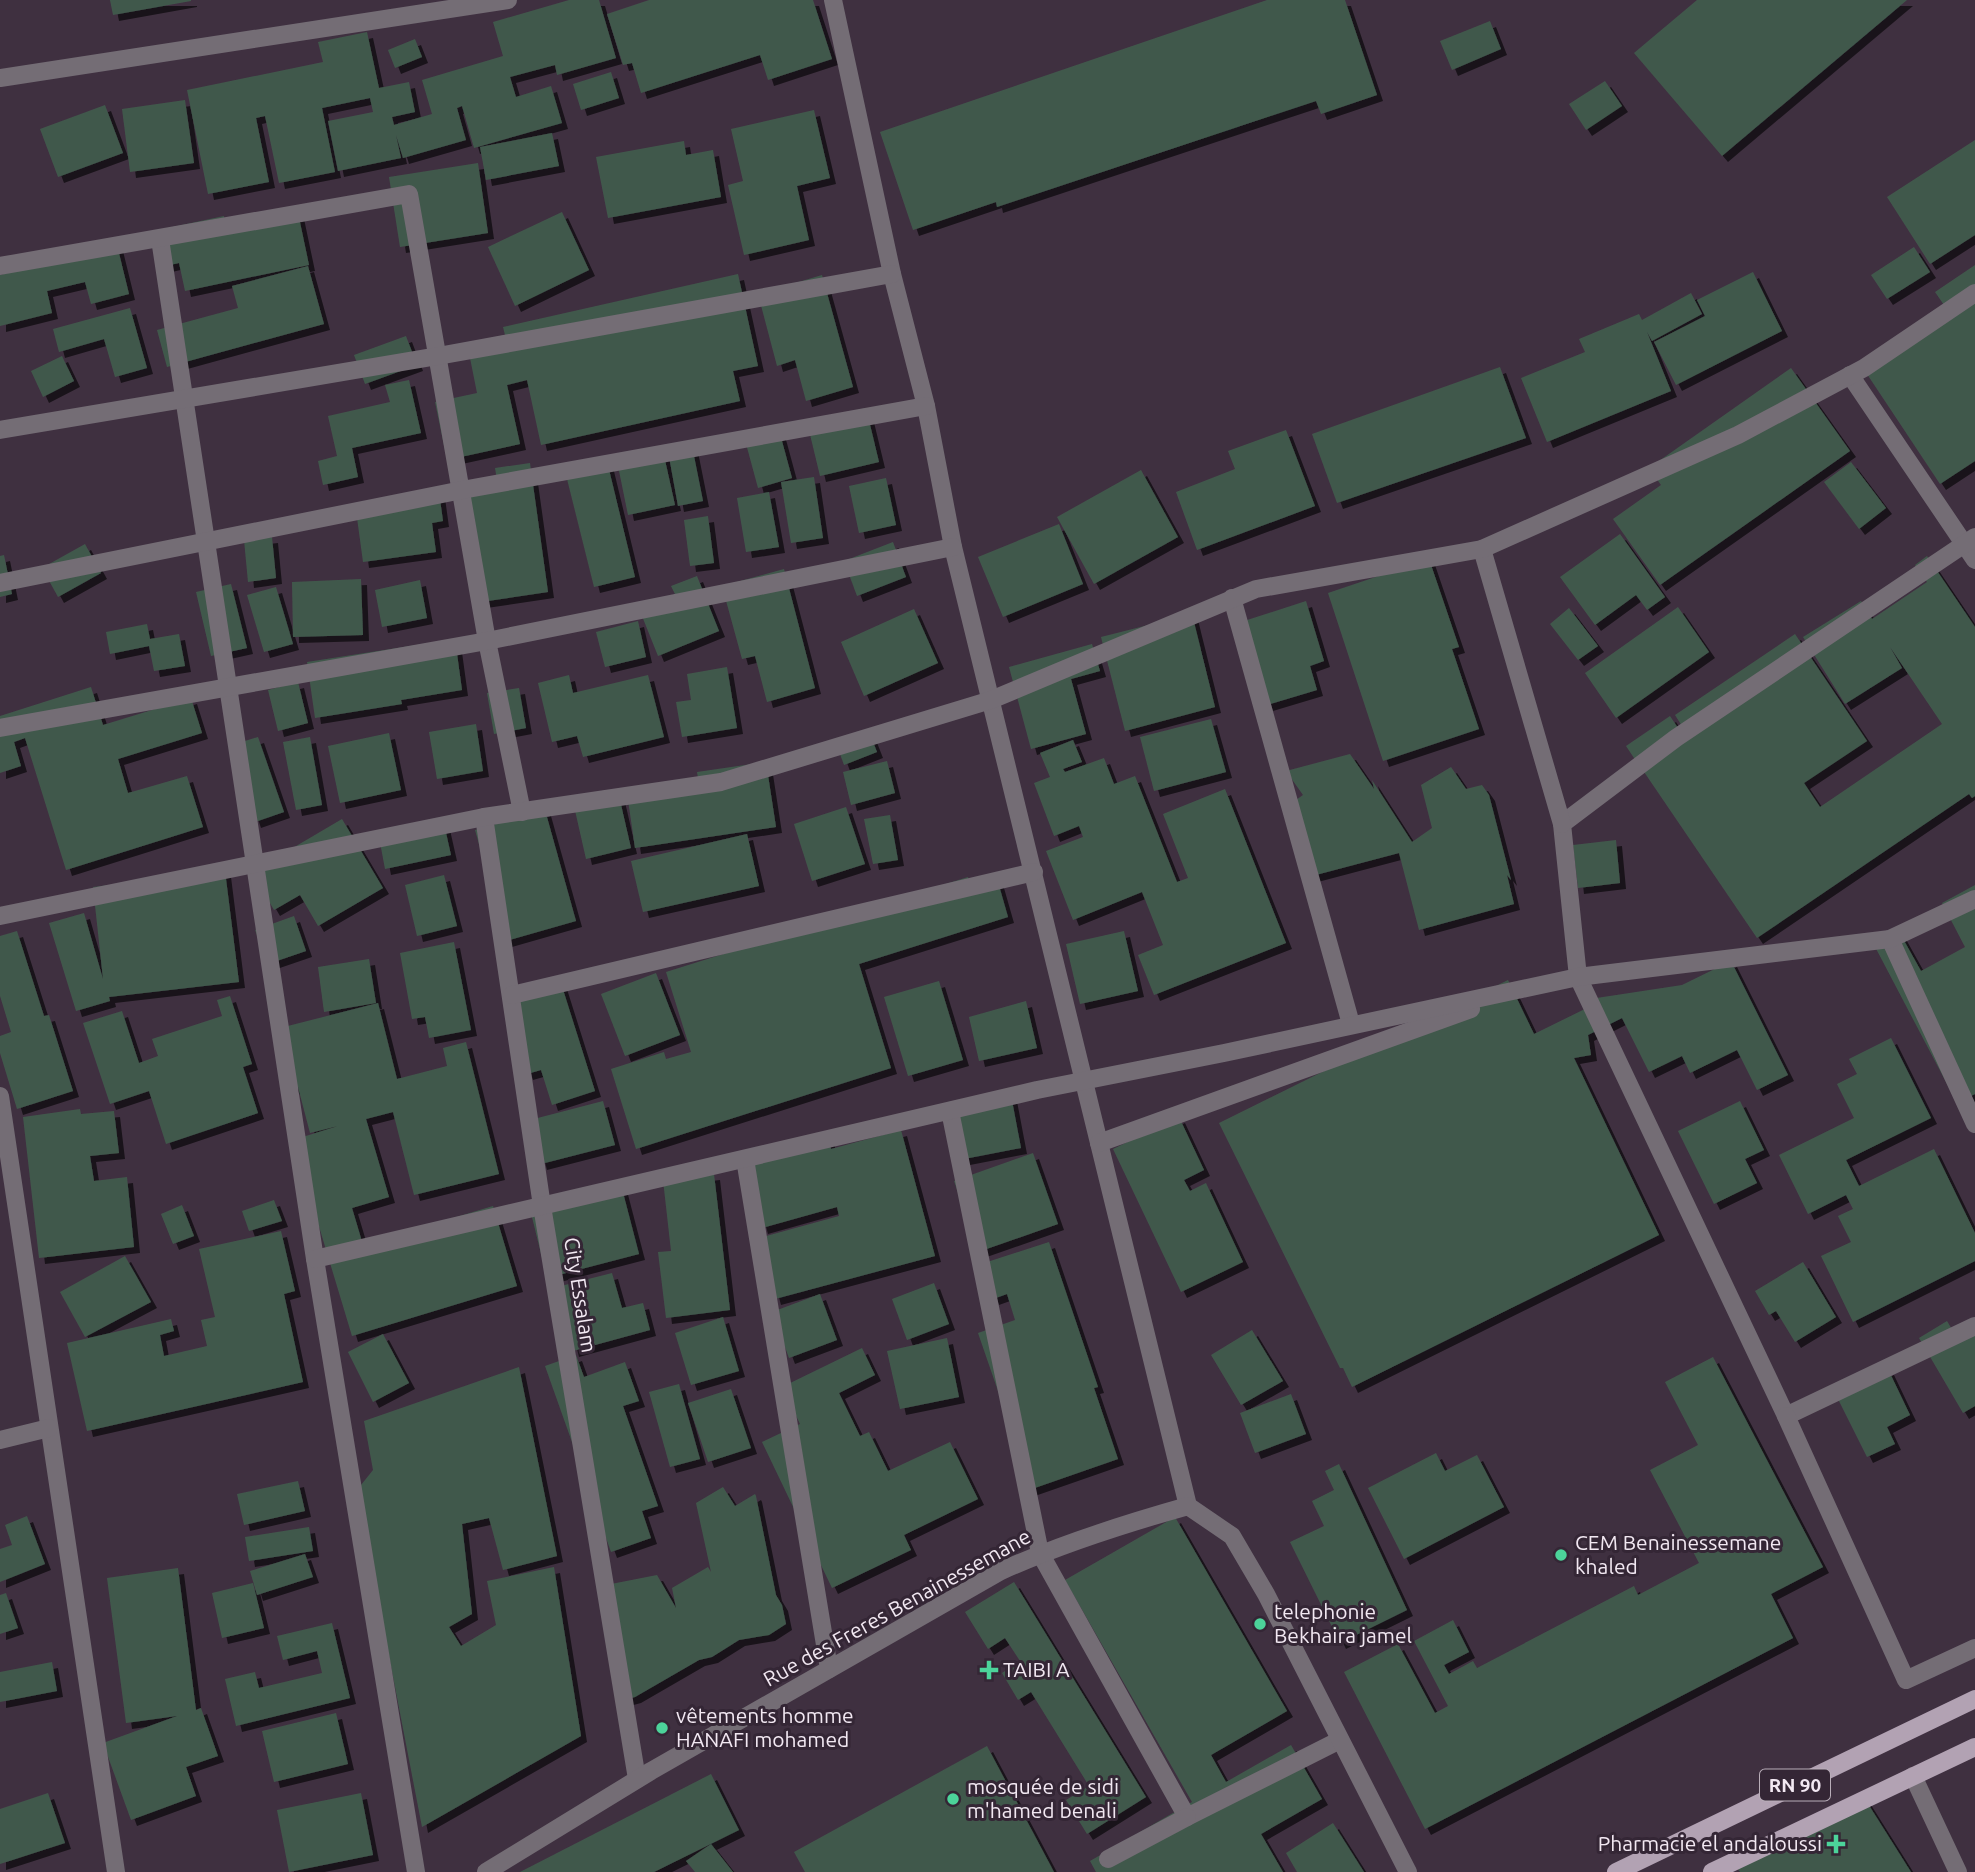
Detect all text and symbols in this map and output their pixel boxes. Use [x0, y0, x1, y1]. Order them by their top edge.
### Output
street label: City Essalam [560, 1235, 602, 1354]
street label: Rue des Freres Benainessemane [759, 1524, 1034, 1691]
place label: CEM Benainessemane khaled [1575, 1530, 1781, 1578]
marker: CEM Benainessemane khaled [1553, 1547, 1569, 1563]
place label: telephonie Bekhaira jamel [1274, 1599, 1412, 1647]
marker: telephonie Bekhaira jamel [1252, 1616, 1268, 1632]
place label: TAIBI A [1003, 1657, 1070, 1681]
marker: TAIBI A [981, 1662, 997, 1678]
place label: vêtements homme HANAFI mohamed [676, 1703, 854, 1751]
marker: vêtements homme HANAFI mohamed [654, 1720, 670, 1736]
road number: RN 90 [1760, 1770, 1830, 1800]
place label: mosquée de sidi m'hamed benali [967, 1774, 1119, 1822]
marker: mosquée de sidi m'hamed benali [945, 1791, 961, 1807]
place label: Pharmacie el andaloussi [1598, 1831, 1822, 1855]
marker: Pharmacie el andaloussi [1828, 1836, 1844, 1852]

